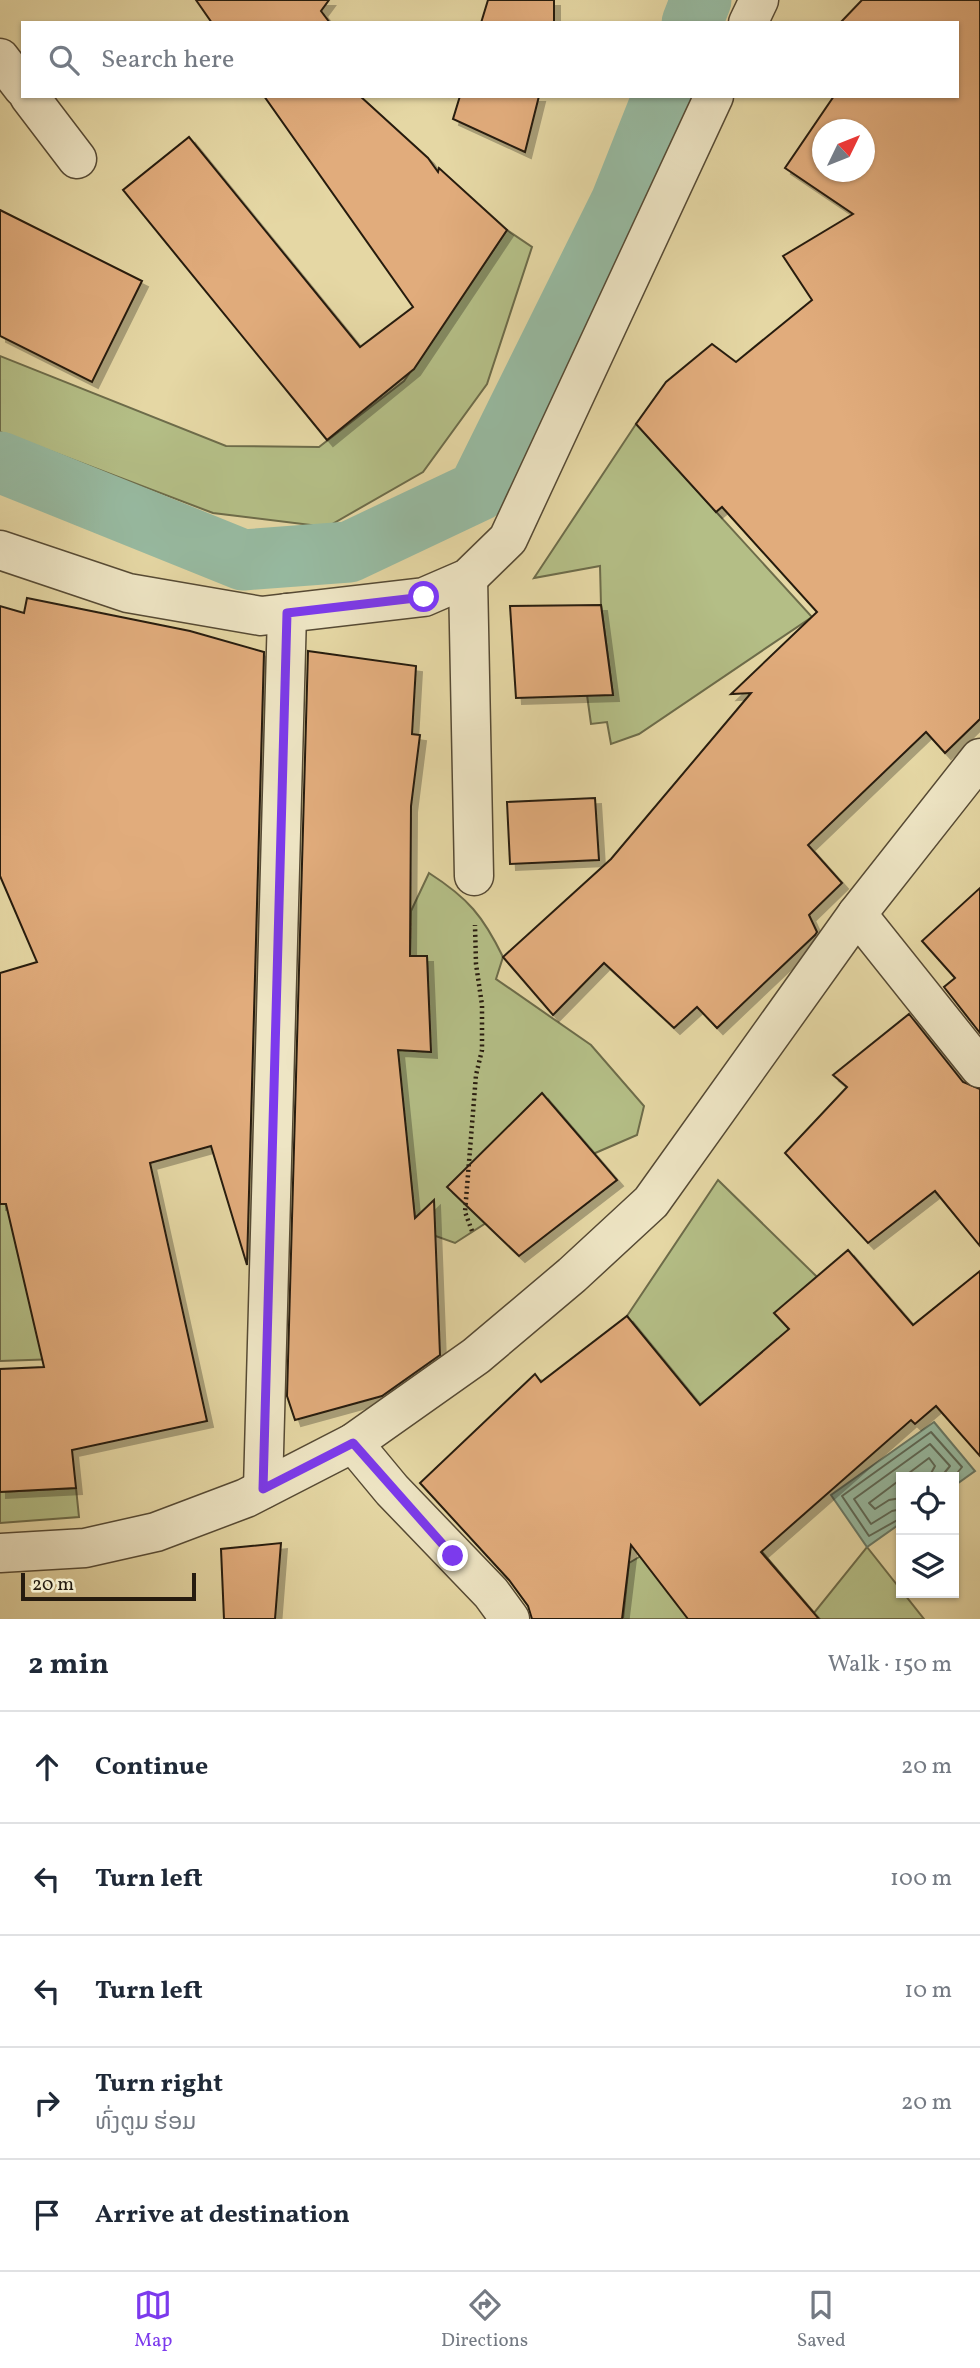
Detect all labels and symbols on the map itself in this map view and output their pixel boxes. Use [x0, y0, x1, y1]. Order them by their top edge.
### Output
north arrow [812, 119, 875, 182]
route start [408, 581, 439, 612]
route end [437, 1540, 468, 1571]
scale bar [21, 1570, 196, 1602]

